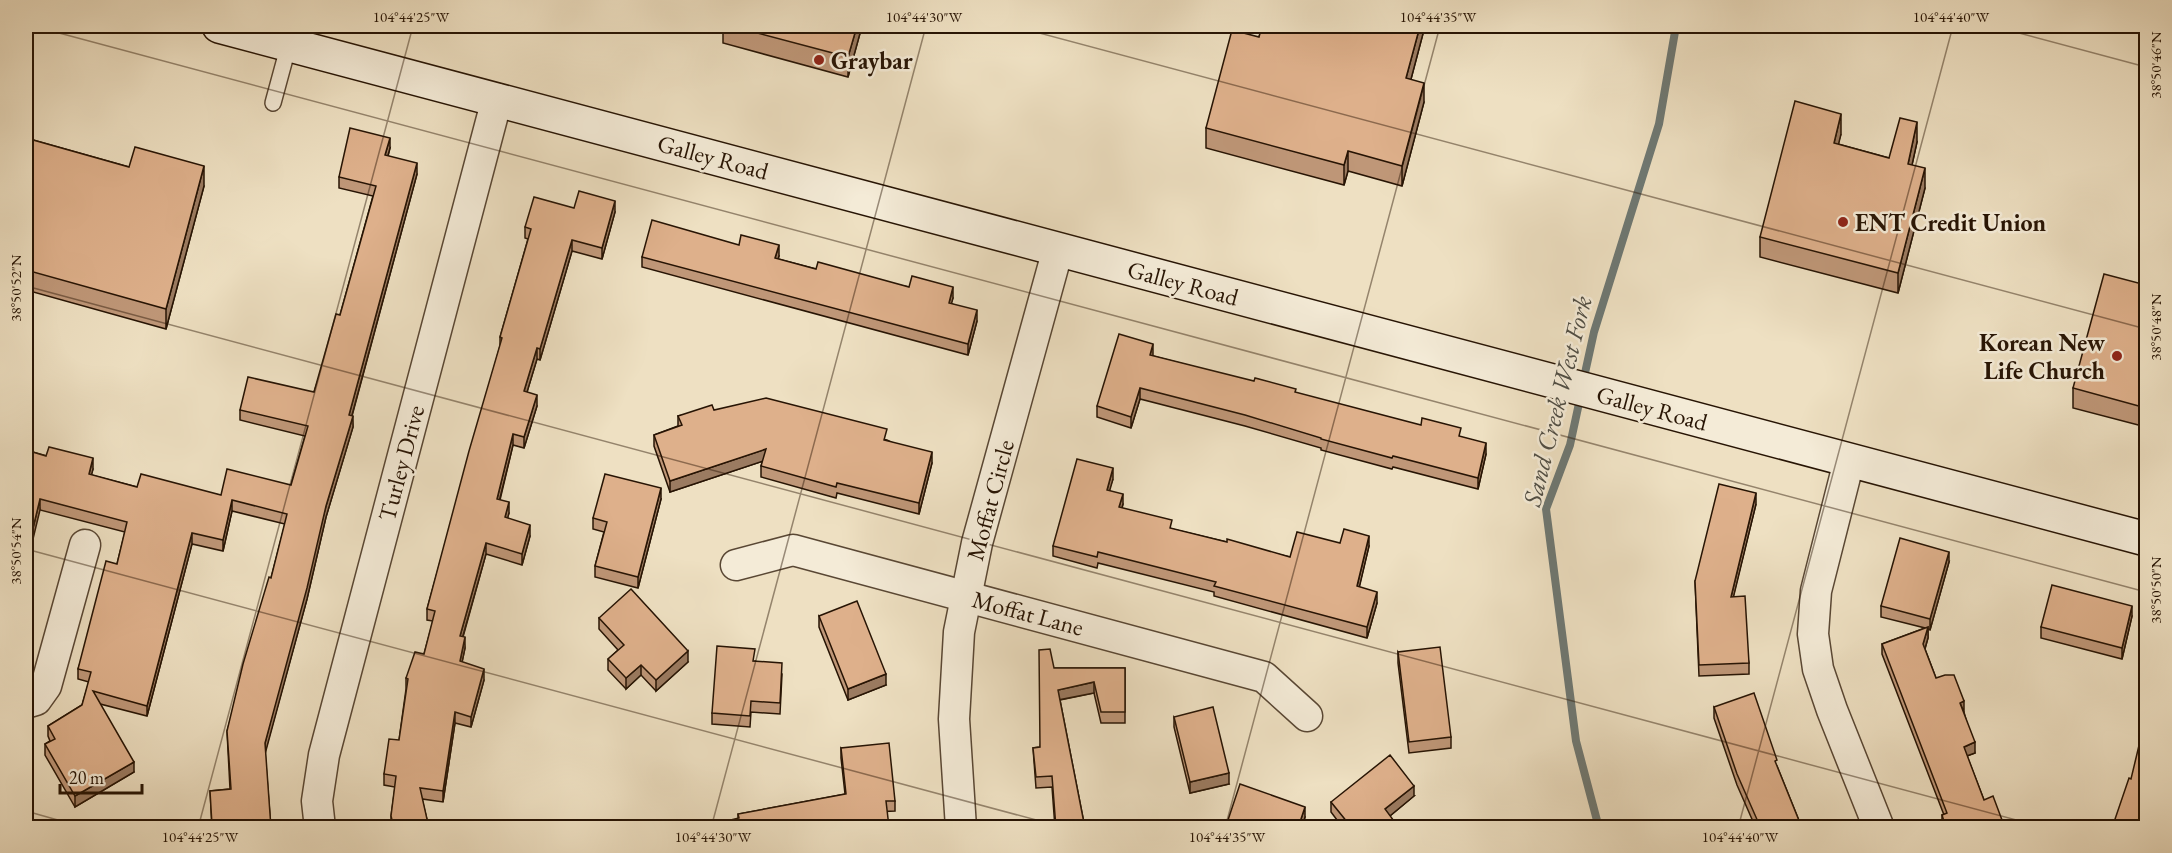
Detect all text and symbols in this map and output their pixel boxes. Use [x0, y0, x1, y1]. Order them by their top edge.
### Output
text: 104°44'25"W [373, 7, 449, 26]
text: 104°44'30"W [886, 7, 962, 26]
text: 104°44'35"W [1400, 7, 1476, 26]
text: 104°44'40"W [1913, 7, 1989, 26]
text: 38°50'46"N [2146, 31, 2165, 99]
place label: Graybar [831, 45, 913, 77]
marker: Graybar [812, 53, 826, 67]
street label: Galley Road [654, 127, 773, 187]
place label: ENT Credit Union [1855, 207, 2047, 238]
marker: ENT Credit Union [1836, 215, 1850, 229]
street label: Galley Road [1124, 253, 1243, 313]
text: 38°50'52"N [6, 254, 25, 322]
water label: Sand Creek West Fork [1514, 292, 1600, 511]
text: 38°50'48"N [2146, 293, 2165, 361]
place label: Korean New Life Church [1979, 327, 2106, 386]
marker: Korean New Life Church [2110, 349, 2124, 363]
street label: Galley Road [1593, 378, 1712, 438]
street label: Turley Drive [371, 402, 431, 524]
street label: Moffat Circle [959, 436, 1021, 564]
text: 38°50'54"N [6, 517, 25, 585]
text: 38°50'50"N [2146, 556, 2165, 624]
street label: Moffat Lane [969, 583, 1087, 643]
scale bar [60, 757, 142, 795]
text: 20 m [69, 766, 104, 789]
text: 104°44'25"W [162, 827, 238, 846]
text: 104°44'30"W [675, 827, 751, 846]
text: 104°44'35"W [1189, 827, 1265, 846]
text: 104°44'40"W [1702, 827, 1778, 846]

